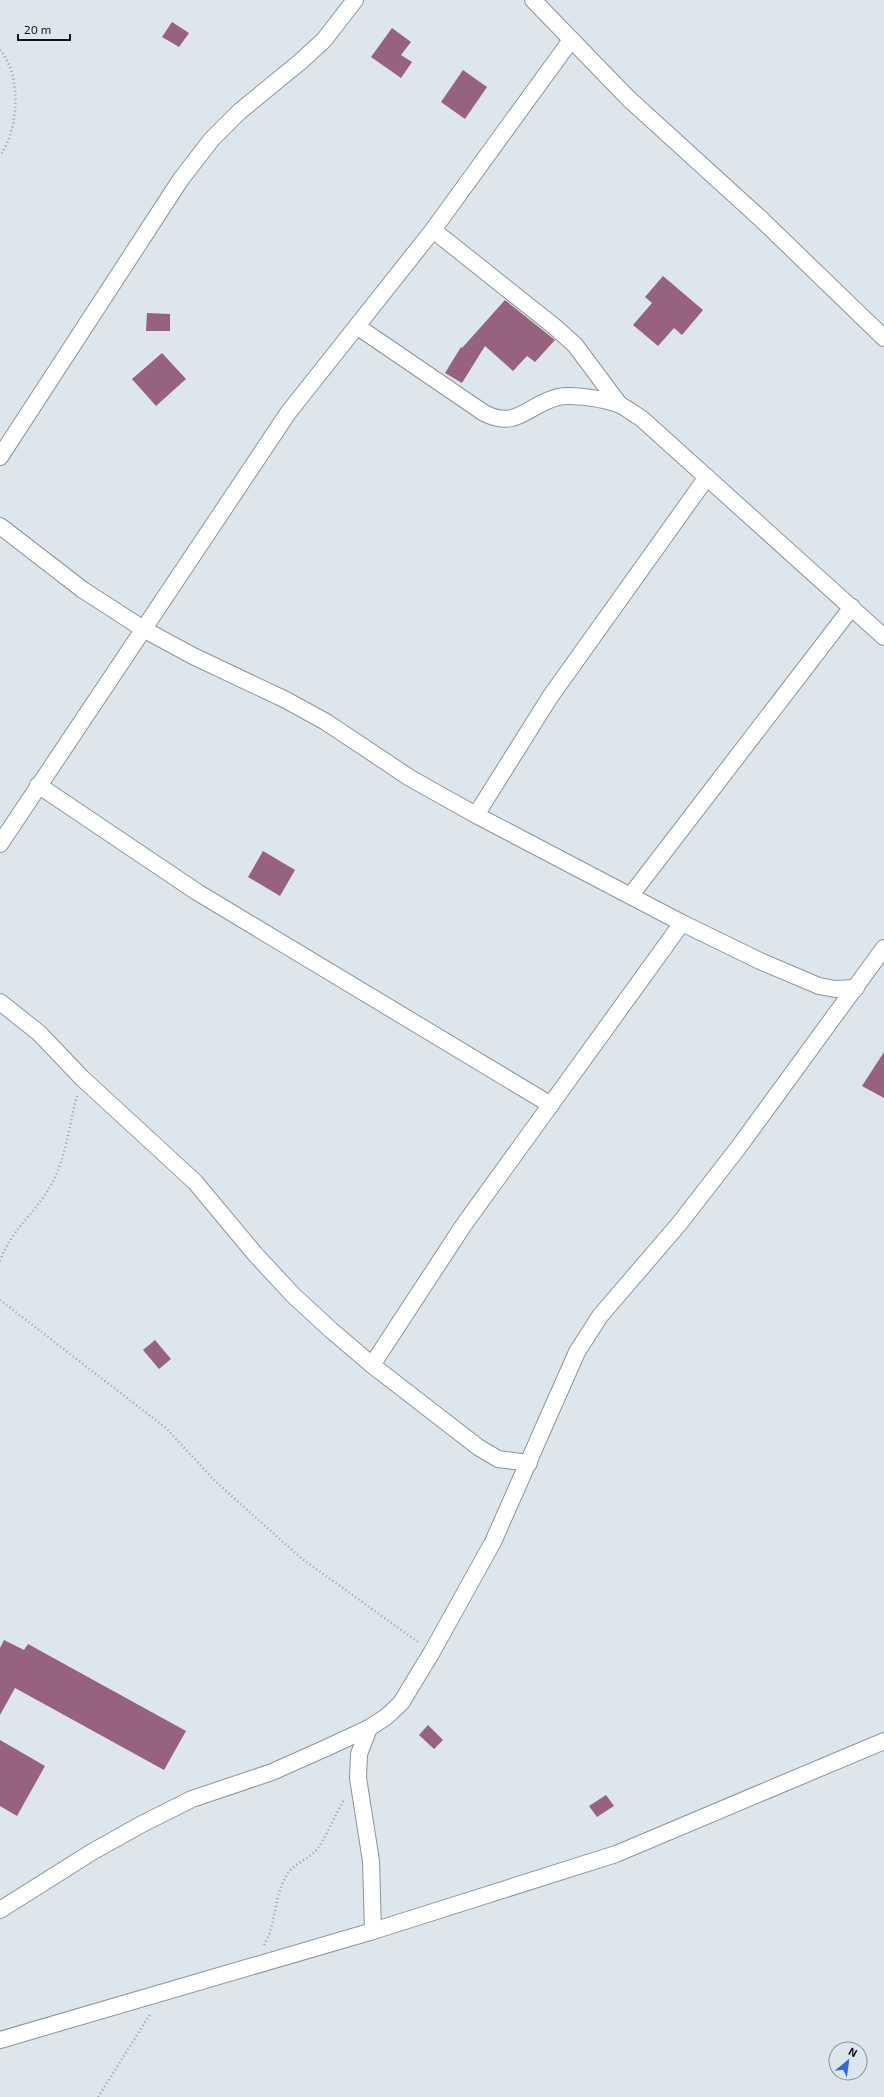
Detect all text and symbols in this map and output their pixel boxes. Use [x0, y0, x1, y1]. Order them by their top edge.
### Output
scale bar [18, 16, 70, 42]
text: 20 m [24, 22, 51, 36]
north arrow [828, 2041, 868, 2081]
text: N [846, 2044, 860, 2059]

